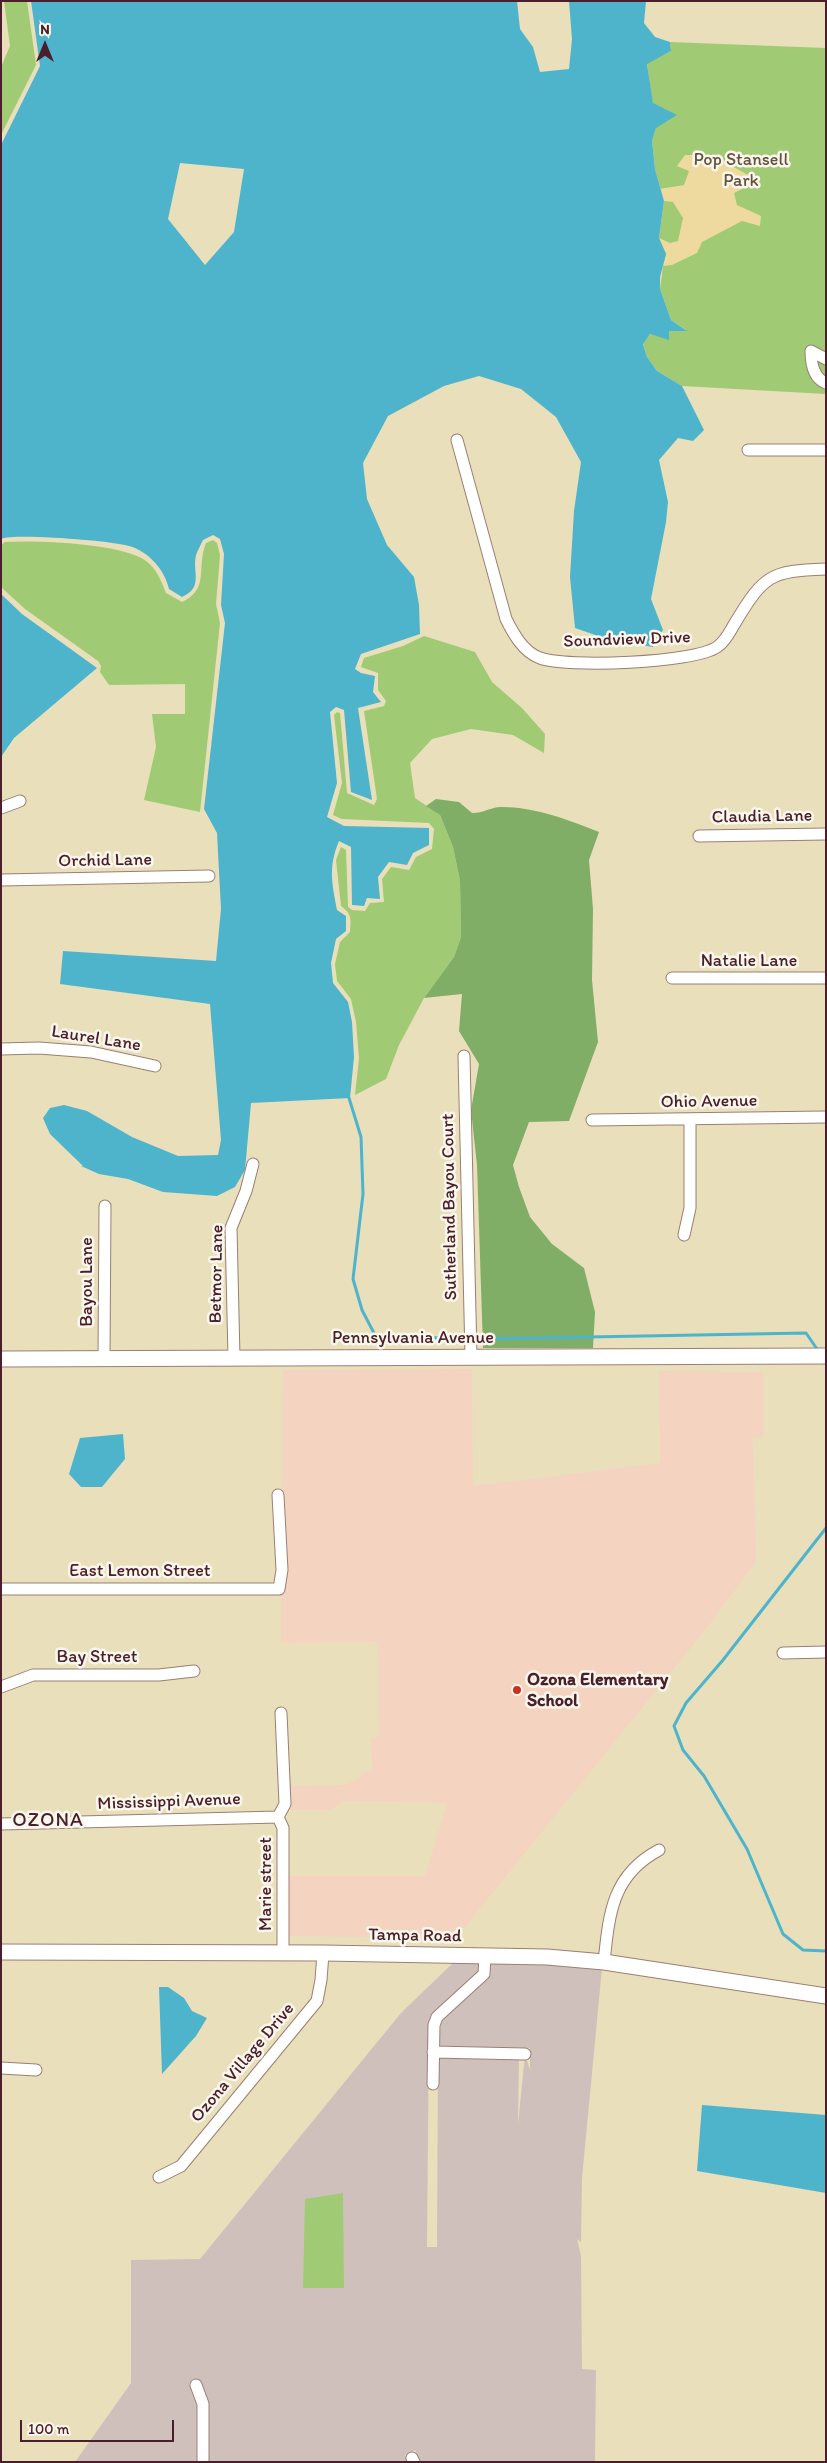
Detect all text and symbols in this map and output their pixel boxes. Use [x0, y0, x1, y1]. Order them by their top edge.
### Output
north arrow [20, 20, 70, 70]
text: N [40, 21, 50, 38]
park label: Pop Stansell Park [693, 149, 789, 192]
street label: Soundview Drive [563, 627, 691, 653]
street label: Claudia Lane [711, 805, 813, 829]
street label: Orchid Lane [58, 849, 152, 873]
street label: Natalie Lane [701, 950, 797, 972]
street label: Laurel Lane [50, 1021, 142, 1057]
street label: Ohio Avenue [660, 1090, 758, 1114]
street label: Sutherland Bayou Court [438, 1114, 462, 1300]
street label: Betmor Lane [205, 1224, 229, 1324]
street label: Bayou Lane [76, 1237, 98, 1327]
street label: Pennsylvania Avenue [332, 1327, 494, 1349]
street label: East Lemon Street [69, 1560, 211, 1582]
street label: Bay Street [57, 1646, 137, 1668]
place label: Ozona Elementary School [527, 1669, 668, 1712]
marker: Ozona Elementary School [511, 1684, 523, 1696]
street label: Mississippi Avenue [97, 1789, 241, 1815]
district label: OZONA [12, 1809, 84, 1833]
street label: Marie street [255, 1837, 277, 1931]
street label: Tampa Road [368, 1924, 462, 1948]
street label: Ozona Village Drive [187, 1999, 299, 2127]
scale bar [22, 2410, 176, 2442]
text: 100 m [28, 2420, 69, 2438]

